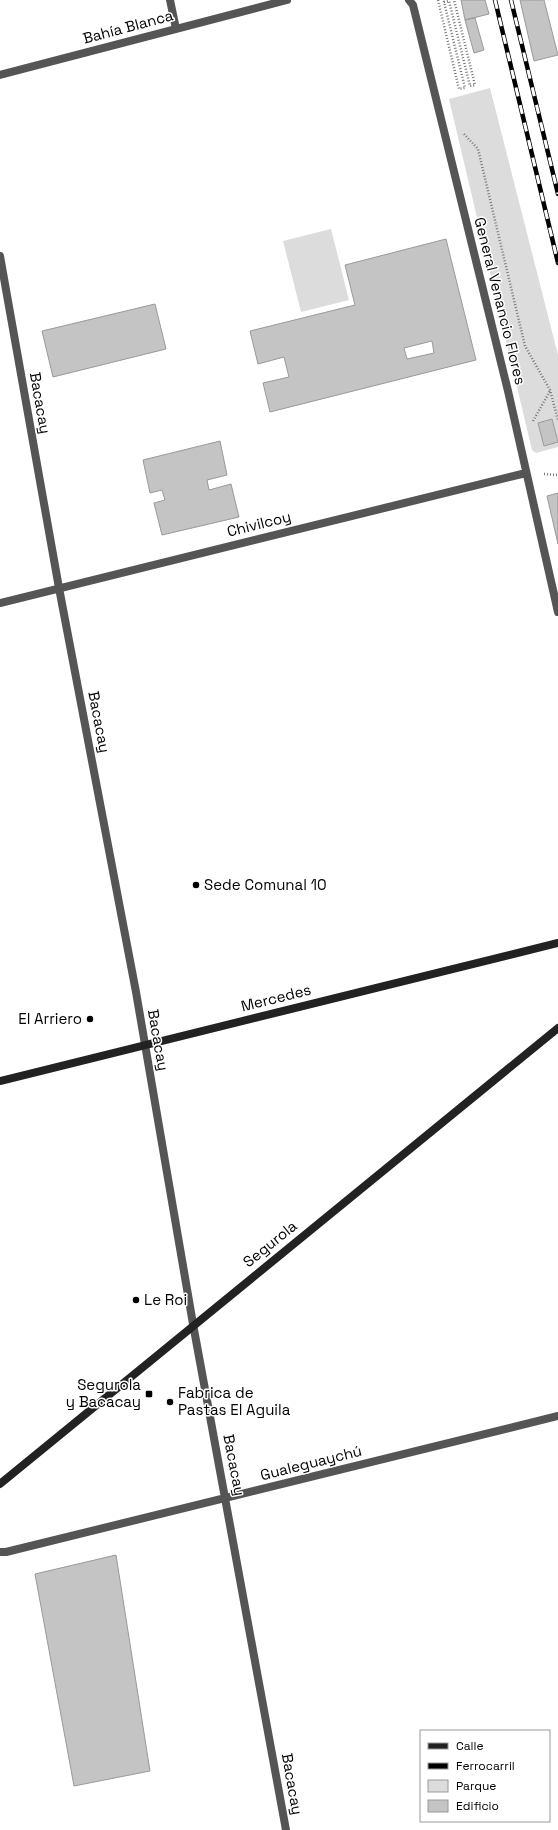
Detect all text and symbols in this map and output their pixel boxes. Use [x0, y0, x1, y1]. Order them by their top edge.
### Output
street label: Bahía Blanca [81, 5, 176, 48]
street label: General Venancio Flores [470, 215, 531, 387]
street label: Bacacay [26, 371, 55, 435]
street label: Chivilcoy [225, 506, 293, 541]
street label: Bacacay [84, 690, 115, 754]
place label: Sede Comunal 10 [204, 875, 327, 894]
marker: Sede Comunal 10 [191, 880, 201, 890]
street label: Mercedes [239, 980, 313, 1015]
street label: Bacacay [144, 1008, 173, 1072]
place label: El Arriero [18, 1009, 82, 1028]
marker: El Arriero [85, 1014, 95, 1024]
street label: Segurola [239, 1216, 301, 1271]
place label: Le Roi [144, 1290, 187, 1309]
marker: Le Roi [131, 1295, 141, 1305]
place label: Segurola y Bacacay [66, 1375, 141, 1411]
place label: Fabrica de Pastas El Aguila [178, 1383, 291, 1419]
marker: Segurola y Bacacay [144, 1389, 154, 1399]
marker: Fabrica de Pastas El Aguila [165, 1397, 175, 1407]
street label: Bacacay [219, 1433, 250, 1497]
street label: Gualeguaychú [258, 1441, 364, 1484]
legend [420, 1730, 550, 1822]
text: Calle [456, 1738, 484, 1754]
street label: Bacacay [278, 1752, 307, 1816]
text: Ferrocarril [456, 1758, 515, 1774]
text: Parque [456, 1778, 496, 1794]
text: Edificio [456, 1798, 499, 1814]

